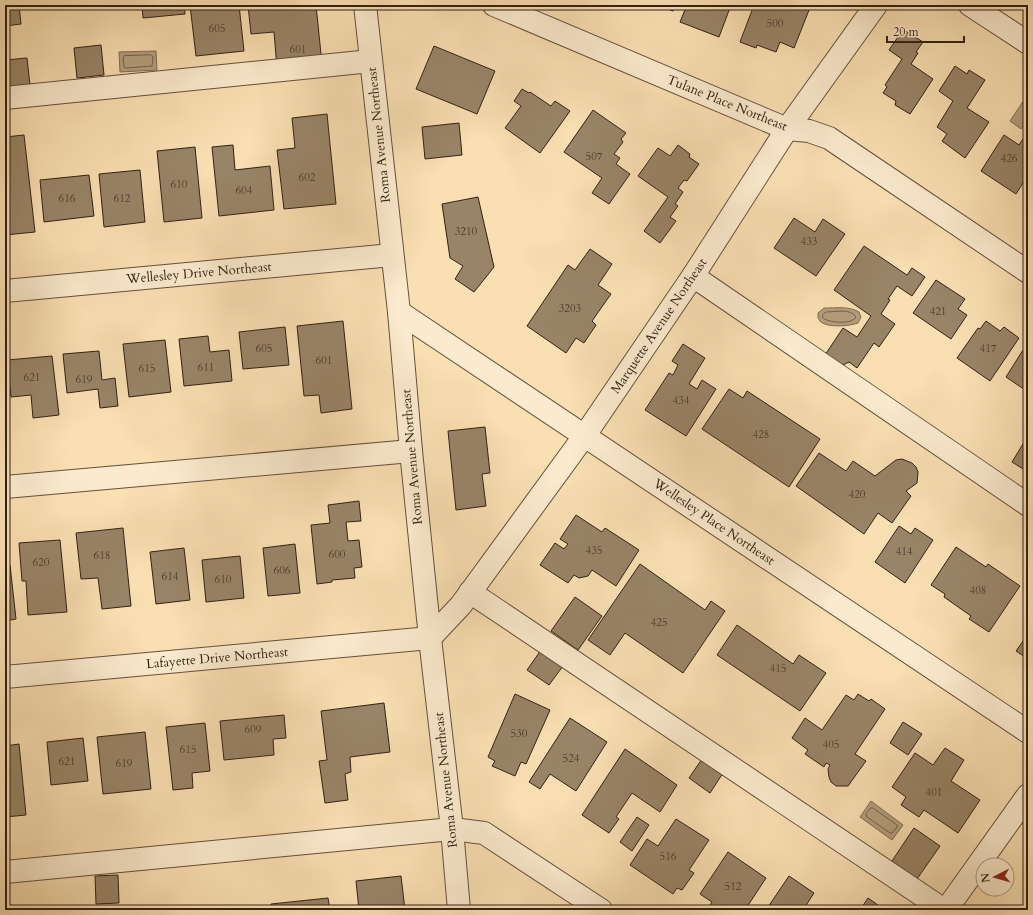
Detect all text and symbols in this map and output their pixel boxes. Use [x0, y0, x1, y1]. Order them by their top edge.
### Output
house number: 500 [767, 16, 784, 31]
scale bar [887, 18, 964, 44]
house number: 605 [209, 21, 225, 36]
text: 20 m [893, 24, 920, 40]
house number: 601 [290, 42, 306, 57]
street label: Roma Avenue Northeast [363, 67, 395, 203]
street label: Tulane Place Northeast [664, 71, 790, 135]
house number: 507 [586, 149, 603, 164]
house number: 426 [1001, 151, 1018, 166]
house number: 602 [299, 170, 316, 185]
house number: 610 [171, 177, 188, 192]
house number: 604 [236, 183, 253, 198]
house number: 616 [59, 191, 76, 206]
house number: 612 [114, 191, 131, 206]
house number: 3210 [455, 224, 478, 239]
house number: 433 [801, 234, 818, 249]
street label: Marquette Avenue Northeast [607, 255, 711, 397]
street label: Wellesley Drive Northeast [125, 258, 272, 288]
house number: 3203 [559, 301, 582, 316]
house number: 421 [930, 304, 946, 319]
house number: 605 [256, 341, 272, 356]
house number: 417 [980, 341, 997, 356]
house number: 601 [316, 353, 332, 368]
house number: 611 [198, 360, 214, 375]
house number: 615 [139, 361, 155, 376]
house number: 621 [24, 370, 40, 385]
house number: 619 [76, 372, 93, 387]
street label: Roma Avenue Northeast [397, 389, 427, 525]
house number: 434 [673, 393, 690, 408]
house number: 428 [753, 427, 769, 442]
street label: Wellesley Place Northeast [649, 474, 778, 569]
house number: 420 [849, 487, 866, 502]
house number: 435 [586, 543, 602, 558]
house number: 414 [896, 544, 913, 559]
house number: 600 [329, 547, 346, 562]
house number: 618 [94, 548, 110, 563]
house number: 620 [33, 555, 50, 570]
house number: 606 [274, 563, 291, 578]
house number: 614 [162, 569, 179, 584]
house number: 610 [215, 572, 232, 587]
house number: 408 [970, 583, 986, 598]
house number: 425 [651, 615, 667, 630]
street label: Lafayette Drive Northeast [145, 643, 289, 673]
house number: 415 [770, 661, 786, 676]
street label: Roma Avenue Northeast [430, 712, 462, 848]
house number: 609 [245, 722, 262, 737]
house number: 530 [511, 726, 528, 741]
house number: 405 [823, 737, 839, 752]
house number: 615 [180, 742, 196, 757]
house number: 524 [563, 751, 580, 766]
house number: 621 [59, 754, 75, 769]
house number: 619 [116, 756, 133, 771]
house number: 401 [926, 785, 942, 800]
house number: 516 [660, 849, 677, 864]
north arrow [975, 857, 1015, 897]
text: N [978, 872, 994, 884]
house number: 512 [725, 879, 742, 894]

